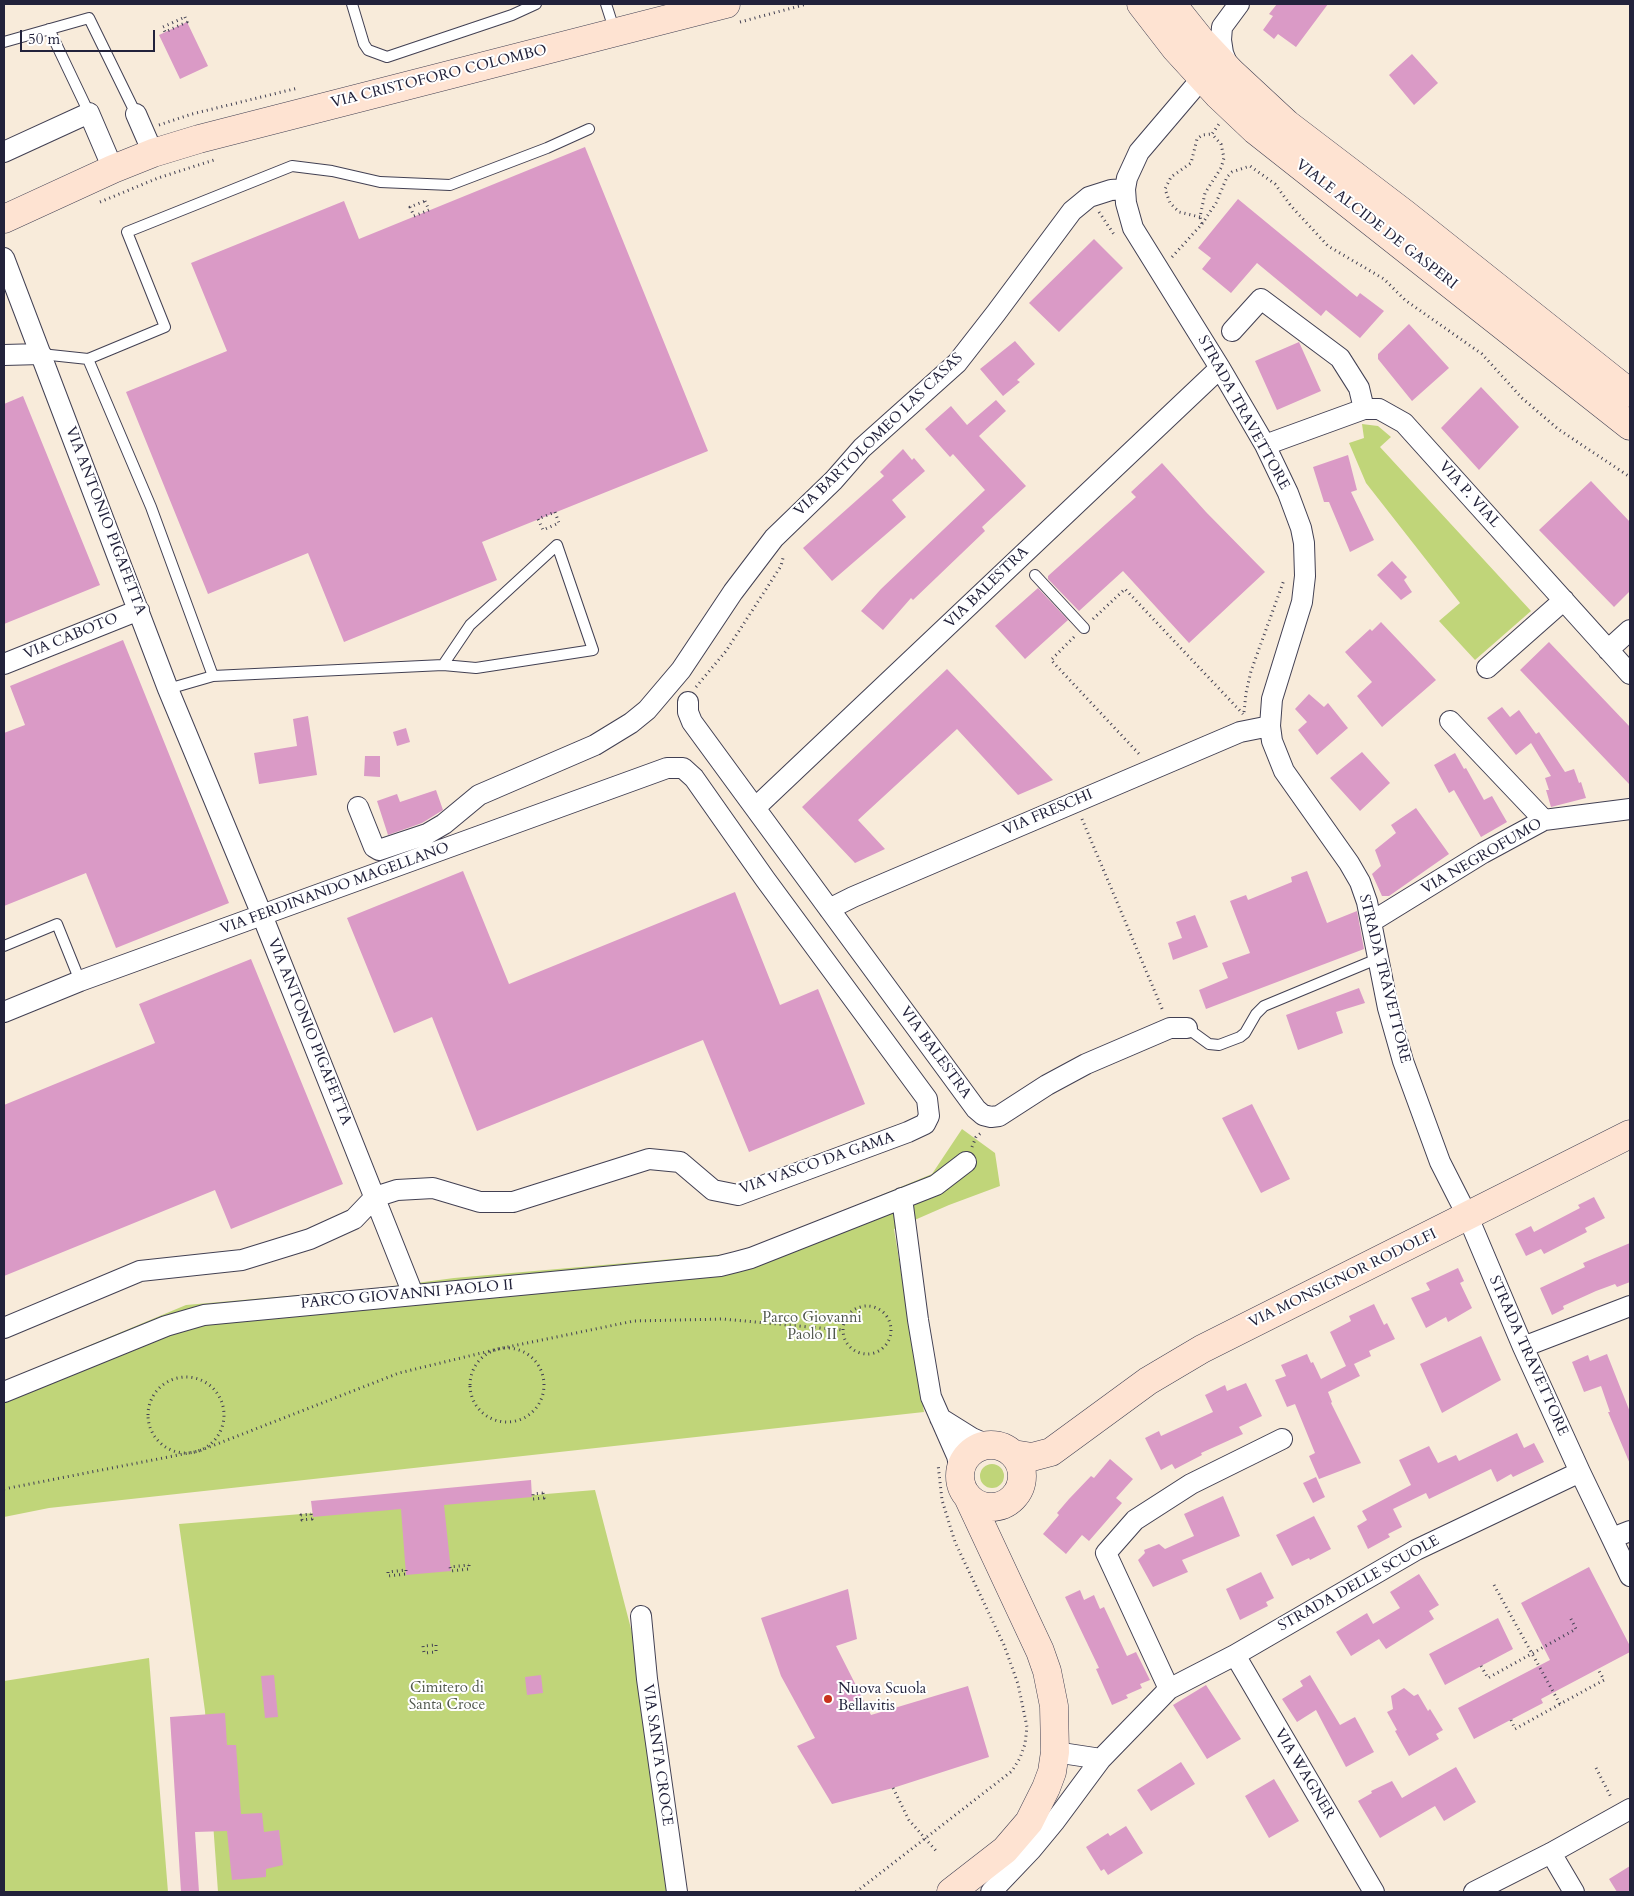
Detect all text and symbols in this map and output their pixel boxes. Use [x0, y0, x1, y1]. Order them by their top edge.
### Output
scale bar [22, 20, 158, 52]
text: 50 m [28, 29, 60, 49]
street label: VIA CRISTOFORO COLOMBO [329, 41, 549, 113]
street label: VIALE ALCIDE DE GASPERI [1292, 156, 1460, 294]
street label: STRADA TRAVETTORE [1193, 333, 1293, 493]
street label: VIA BARTOLOMEO LAS CASAS [791, 349, 967, 521]
street label: VIA ANTONIO PIGAFETTA [61, 424, 149, 618]
street label: VIA P. VIAL [1434, 458, 1504, 532]
street label: VIA BALESTRA [941, 543, 1033, 633]
street label: VIA CABOTO [21, 610, 121, 664]
street label: VIA FRESCHI [1000, 786, 1096, 840]
street label: VIA NEGROFUMO [1419, 815, 1545, 899]
street label: VIA FERDINANDO MAGELLANO [218, 839, 452, 939]
street label: STRADA TRAVETTORE [1354, 893, 1414, 1065]
street label: VIA ANTONIO PIGAFETTA [263, 936, 355, 1128]
street label: VIA BALESTRA [896, 1003, 974, 1103]
street label: VIA VASCO DA GAMA [737, 1129, 897, 1199]
street label: VIA MONSIGNOR RODOLFI [1246, 1226, 1440, 1332]
street label: STRADA TRAVETTORE [1485, 1273, 1571, 1439]
street label: PARCO GIOVANNI PAOLO II [300, 1277, 514, 1313]
park label: Parco Giovanni Paolo II [762, 1310, 862, 1345]
street label: STRADA DELLE SCUOLE [1275, 1532, 1443, 1636]
park label: Cimitero di Santa Croce [409, 1680, 485, 1715]
place label: Nuova Scuola Bellavitis [838, 1681, 926, 1716]
street label: VIA SANTA CROCE [638, 1683, 676, 1827]
marker: Nuova Scuola Bellavitis [822, 1693, 834, 1705]
street label: VIA WAGNER [1270, 1725, 1338, 1823]

